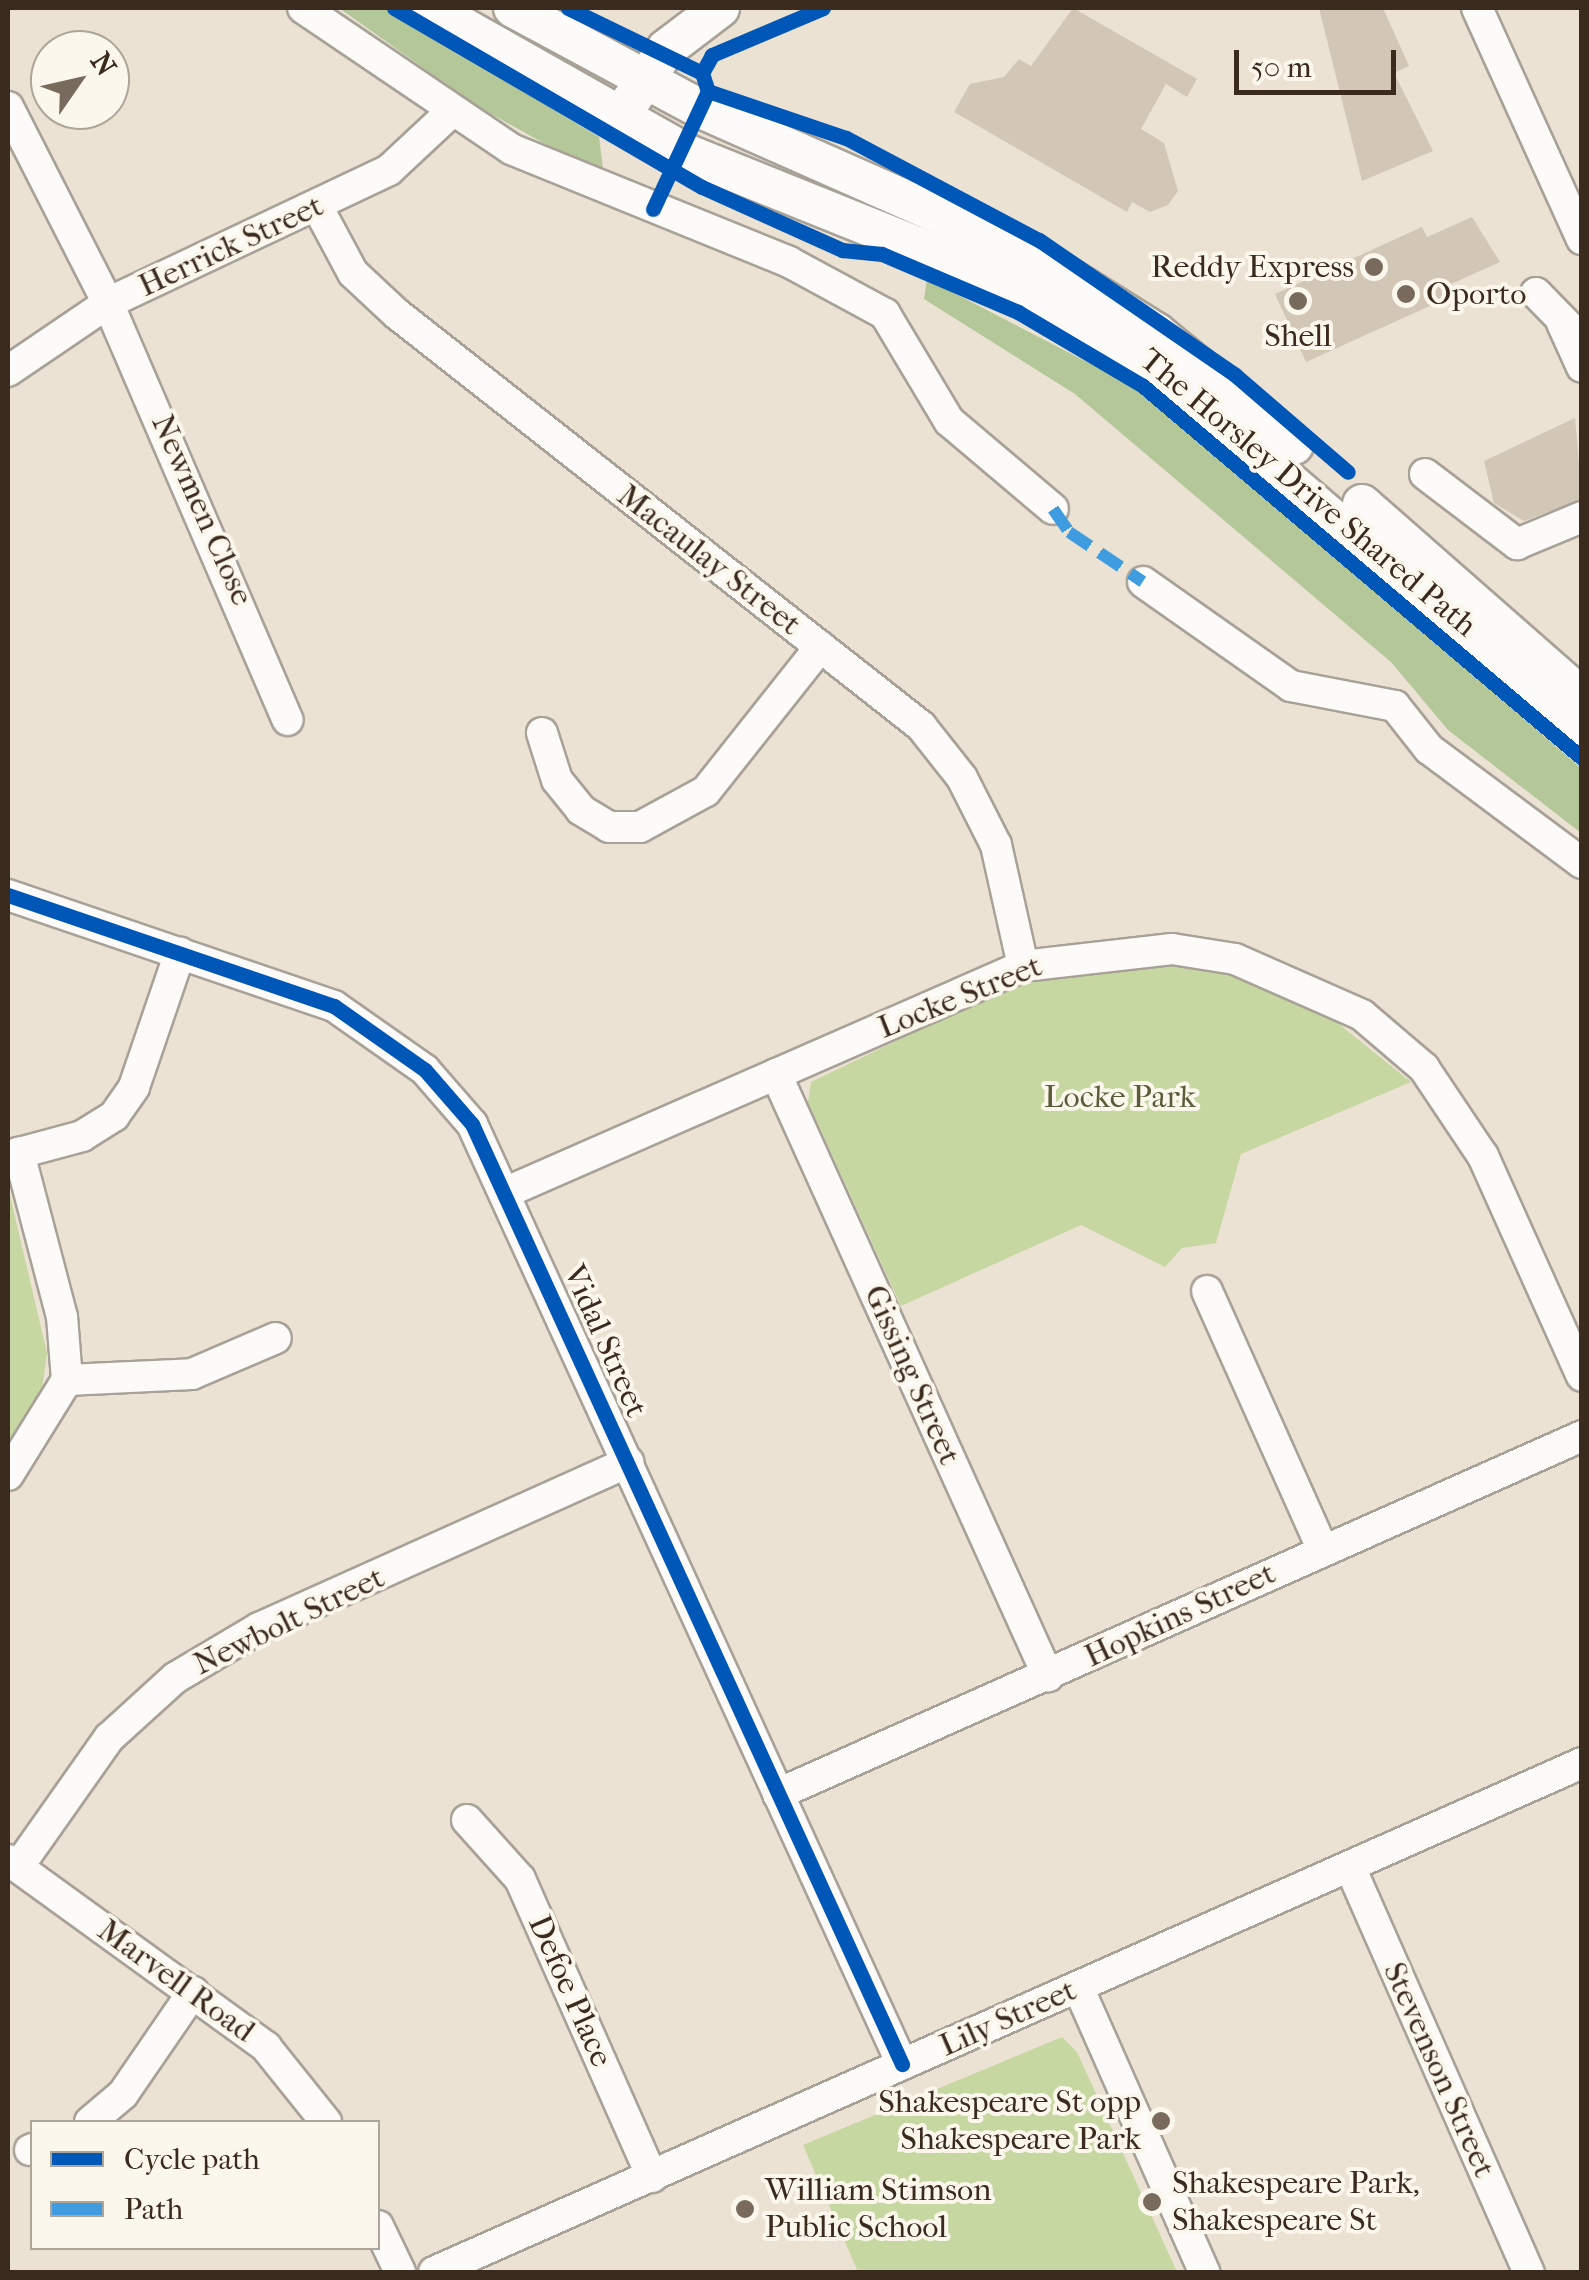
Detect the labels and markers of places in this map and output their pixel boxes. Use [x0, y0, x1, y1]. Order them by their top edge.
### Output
place label: Reddy Express [1151, 248, 1354, 286]
marker: Reddy Express [1363, 256, 1385, 278]
place label: Oporto [1426, 275, 1527, 313]
marker: Oporto [1395, 283, 1417, 305]
marker: Shell [1287, 290, 1309, 312]
place label: Shell [1264, 317, 1332, 355]
place label: Shakespeare St opp Shakespeare Park [878, 2084, 1141, 2159]
marker: Shakespeare St opp Shakespeare Park [1150, 2110, 1172, 2132]
place label: Shakespeare Park, Shakespeare St [1172, 2165, 1420, 2240]
place label: William Stimson Public School [765, 2172, 992, 2247]
marker: Shakespeare Park, Shakespeare St [1141, 2191, 1163, 2213]
marker: William Stimson Public School [734, 2198, 756, 2220]

